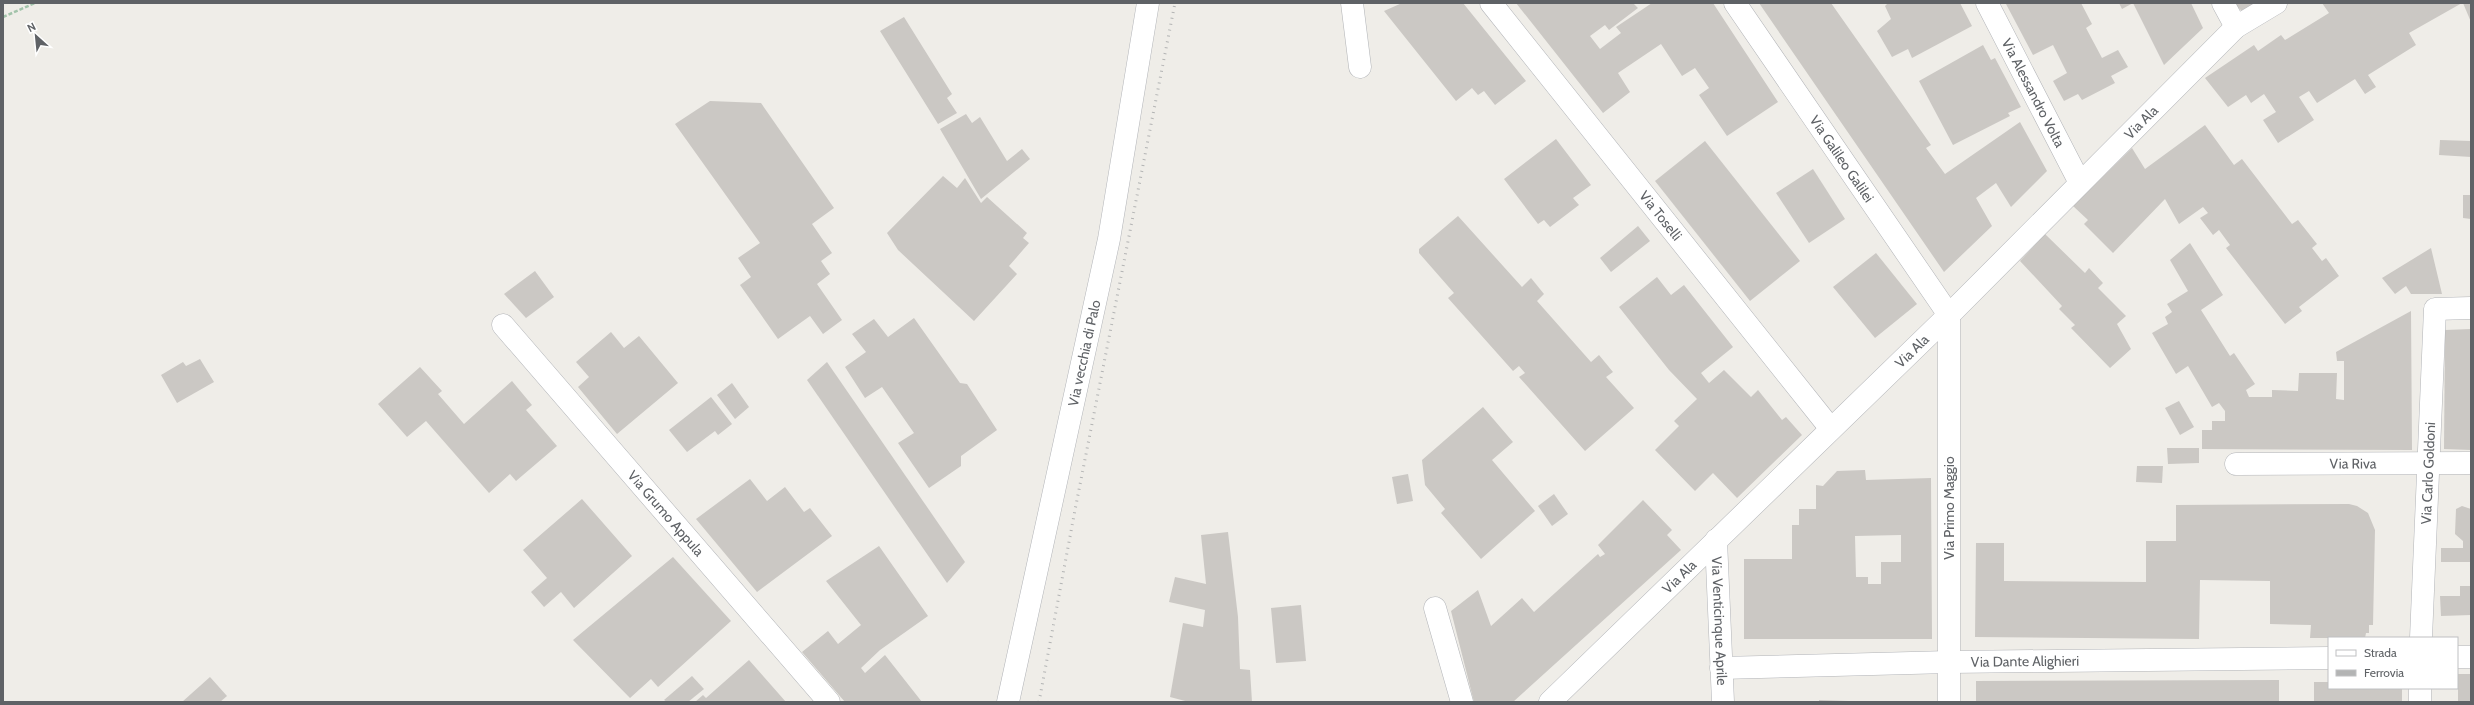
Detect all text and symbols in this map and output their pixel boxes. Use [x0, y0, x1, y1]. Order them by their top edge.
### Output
north arrow [16, 16, 56, 56]
text: N [25, 19, 38, 35]
street label: Via Alessandro Volta [1998, 35, 2069, 150]
street label: Via Ala [2120, 101, 2162, 143]
street label: Via Galileo Galilei [1806, 112, 1878, 206]
street label: Via Toselli [1635, 187, 1686, 244]
street label: Via vecchia di Palo [1064, 298, 1104, 408]
street label: Via Ala [1891, 330, 1933, 372]
street label: Via Carlo Goldoni [2417, 422, 2439, 525]
street label: Via Riva [2330, 454, 2377, 473]
street label: Via Primo Maggio [1940, 456, 1958, 560]
street label: Via Grumo Appula [624, 467, 708, 560]
street label: Via Ala [1658, 556, 1700, 597]
street label: Via Venticinque Aprile [1708, 556, 1731, 686]
legend [2328, 637, 2458, 689]
text: Strada [2364, 645, 2397, 660]
street label: Via Dante Alighieri [1971, 652, 2079, 671]
text: Ferrovia [2364, 665, 2404, 680]

